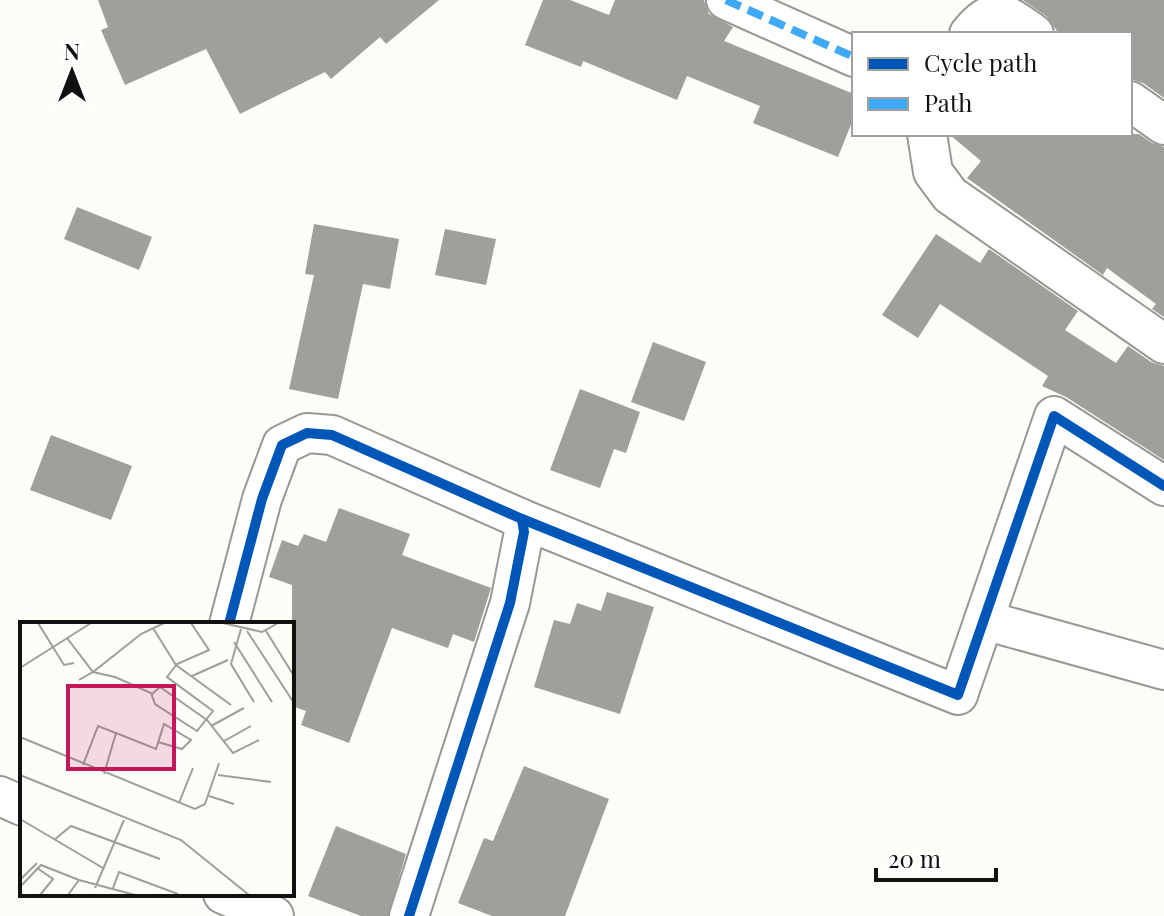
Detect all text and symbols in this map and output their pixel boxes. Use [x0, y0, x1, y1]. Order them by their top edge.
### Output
north arrow [32, 32, 112, 112]
legend [852, 32, 1132, 136]
text: N [64, 36, 80, 66]
text: Cycle path [924, 46, 1037, 78]
text: Path [924, 86, 972, 118]
inset map [20, 622, 294, 896]
scale bar [876, 832, 996, 882]
text: 20 m [888, 842, 941, 874]

